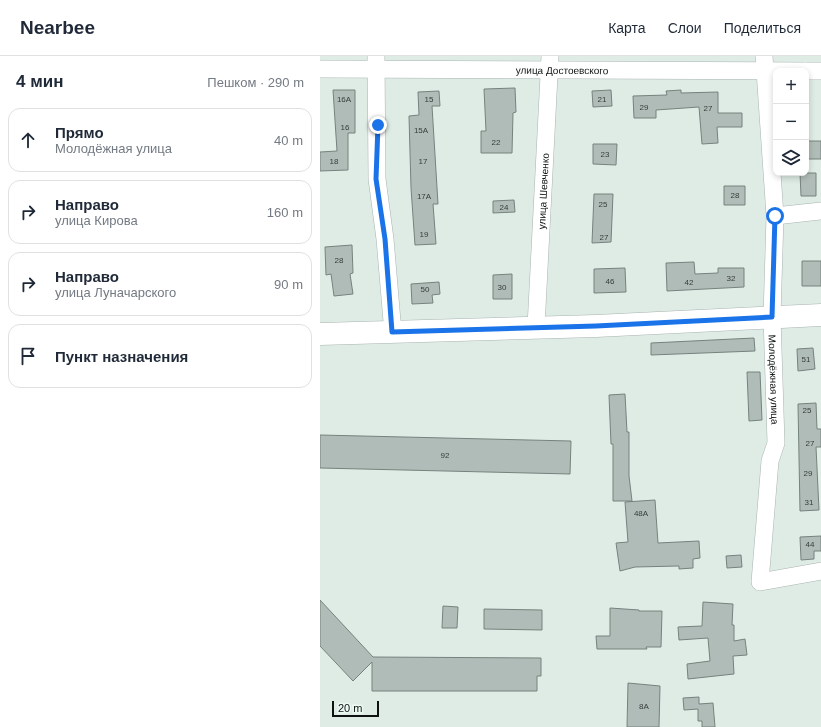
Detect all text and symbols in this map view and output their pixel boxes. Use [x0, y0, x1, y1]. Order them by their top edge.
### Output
text: Nearbee [20, 17, 95, 38]
text: Карта [608, 20, 646, 36]
text: Слои [668, 20, 702, 36]
text: Поделиться [724, 20, 801, 36]
street label: улица Достоевского [516, 64, 609, 76]
map controls [773, 68, 809, 176]
button: + [773, 68, 809, 104]
text: 4 мин [16, 72, 63, 91]
text: Пешком · 290 m [207, 75, 304, 90]
house number: 16А [337, 95, 352, 104]
house number: 15 [425, 95, 434, 104]
house number: 21 [598, 95, 607, 104]
house number: 29 [640, 103, 649, 112]
house number: 27 [704, 104, 713, 113]
button: − [773, 104, 809, 140]
route end [369, 116, 387, 134]
house number: 16 [341, 123, 350, 132]
text: Прямо [55, 124, 104, 141]
house number: 15А [414, 126, 429, 135]
icon: ahead [17, 129, 39, 151]
text: 40 m [274, 133, 303, 148]
house number: 22 [492, 138, 501, 147]
button: layers [773, 140, 809, 176]
text: Молодёжная улица [55, 141, 172, 156]
house number: 23 [601, 150, 610, 159]
street label: улица Шевченко [536, 152, 550, 230]
house number: 18 [330, 157, 339, 166]
house number: 17 [419, 157, 428, 166]
house number: 28 [731, 191, 740, 200]
house number: 17А [417, 192, 432, 201]
text: Направо [55, 196, 119, 213]
house number: 25 [599, 200, 608, 209]
icon: right [17, 201, 39, 223]
house number: 24 [500, 203, 509, 212]
text: 160 m [267, 205, 303, 220]
route start [766, 207, 784, 225]
text: улица Кирова [55, 213, 138, 228]
house number: 19 [420, 230, 429, 239]
house number: 27 [600, 233, 609, 242]
house number: 28 [335, 256, 344, 265]
text: Направо [55, 268, 119, 285]
icon: right [17, 273, 39, 295]
house number: 32 [727, 274, 736, 283]
text: 90 m [274, 277, 303, 292]
house number: 46 [606, 277, 615, 286]
house number: 42 [685, 278, 694, 287]
house number: 30 [498, 283, 507, 292]
text: улица Луначарского [55, 285, 176, 300]
house number: 50 [421, 285, 430, 294]
street label: Молодёжная улица [767, 334, 781, 425]
icon: arrive [17, 345, 39, 367]
text: Пункт назначения [55, 348, 188, 365]
house number: 51 [802, 355, 811, 364]
house number: 25 [803, 406, 812, 415]
house number: 27 [806, 439, 815, 448]
house number: 92 [441, 451, 450, 460]
house number: 29 [804, 469, 813, 478]
house number: 31 [805, 498, 814, 507]
house number: 48А [634, 509, 649, 518]
house number: 44 [806, 540, 815, 549]
scale bar [332, 699, 379, 718]
text: 20 m [338, 702, 362, 714]
house number: 8А [639, 702, 650, 711]

